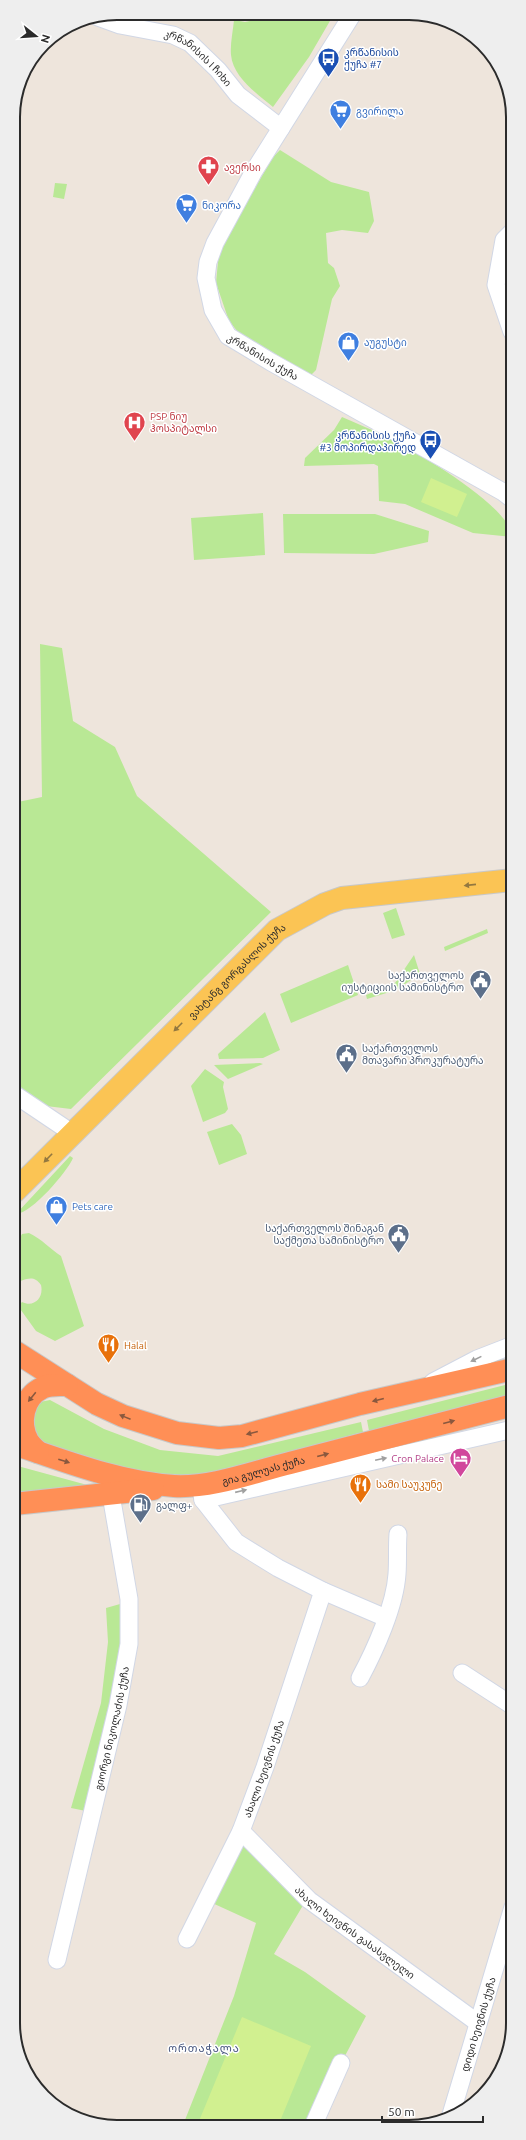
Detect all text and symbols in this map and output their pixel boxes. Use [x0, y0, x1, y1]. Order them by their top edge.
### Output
north arrow [16, 16, 56, 56]
street label: კრწანისის I ჩიხი [163, 28, 234, 88]
text: N [39, 33, 53, 45]
bus stop icon: კრწანისის ქუჩა #7 [315, 45, 341, 78]
place label: კრწანისის ქუჩა #7 [344, 47, 399, 71]
supermarket icon: გვირილა [328, 98, 354, 131]
place label: გვირილა [356, 106, 404, 118]
pharmacy icon: ავერსი [196, 154, 222, 187]
place label: ავერსი [224, 162, 261, 174]
supermarket icon: ნიკორა [174, 192, 200, 225]
place label: ნიკორა [202, 200, 241, 212]
shop icon: აუგუსტი [336, 329, 362, 362]
street label: კრწანისის ქუჩა [225, 332, 301, 382]
place label: აუგუსტი [364, 337, 407, 349]
hospital icon: PSP ნიუ ჰოსპიტალსი [122, 409, 148, 442]
place label: PSP ნიუ ჰოსპიტალსი [150, 411, 217, 435]
bus stop icon: კრწანისის ქუჩა #3 მოპირდაპირედ [418, 428, 444, 461]
place label: კრწანისის ქუჩა #3 მოპირდაპირედ [319, 430, 416, 454]
one-way arrow [464, 882, 476, 888]
street label: ვახტანგ გორგასლის ქუჩა [186, 921, 287, 1022]
public building icon: საქართველოს იუსტიციის სამინისტრო [467, 968, 493, 1001]
place label: საქართველოს იუსტიციის სამინისტრო [342, 970, 464, 994]
one-way arrow [173, 1023, 183, 1032]
public building icon: საქართველოს მთავარი პროკურატურა [333, 1041, 359, 1074]
place label: საქართველოს მთავარი პროკურატურა [362, 1043, 484, 1067]
one-way arrow [43, 1153, 53, 1163]
shop icon: Pets care [44, 1193, 70, 1226]
place label: Pets care [72, 1201, 113, 1212]
public building icon: საქართველოს შინაგან საქმეთა სამინისტრო [386, 1221, 412, 1254]
place label: საქართველოს შინაგან საქმეთა სამინისტრო [265, 1223, 384, 1247]
restaurant icon: Halal [96, 1332, 122, 1365]
place label: Halal [124, 1340, 147, 1351]
one-way arrow [471, 1356, 482, 1363]
one-way arrow [28, 1392, 36, 1402]
one-way arrow [371, 1397, 384, 1403]
one-way arrow [119, 1413, 131, 1419]
one-way arrow [443, 1418, 455, 1424]
one-way arrow [246, 1430, 258, 1436]
hotel icon: Cron Palace [447, 1445, 473, 1478]
one-way arrow [317, 1451, 329, 1457]
place label: Cron Palace [391, 1453, 444, 1464]
street label: გია გულუას ქუჩა [221, 1454, 306, 1487]
one-way arrow [375, 1455, 387, 1461]
one-way arrow [58, 1458, 70, 1464]
restaurant icon: სამი საუკუნე [347, 1471, 373, 1504]
place label: სამი საუკუნე [376, 1479, 443, 1491]
one-way arrow [234, 1487, 247, 1493]
fuel station icon: გალფ+ [127, 1492, 153, 1525]
place label: გალფ+ [156, 1500, 193, 1512]
street label: გიორგი ნიკოლაძის ქუჩა [92, 1665, 130, 1792]
street label: ახალი ხეივნის ქუჩა [241, 1719, 286, 1819]
street label: ახალი ხეივნის გასასვლელი [293, 1884, 417, 1981]
street label: დიდი ხეივნის ქუჩა [459, 1976, 497, 2073]
district label: ორთაჭალა [168, 2042, 240, 2055]
scale bar [382, 2098, 483, 2124]
text: 50 m [388, 2105, 415, 2118]

